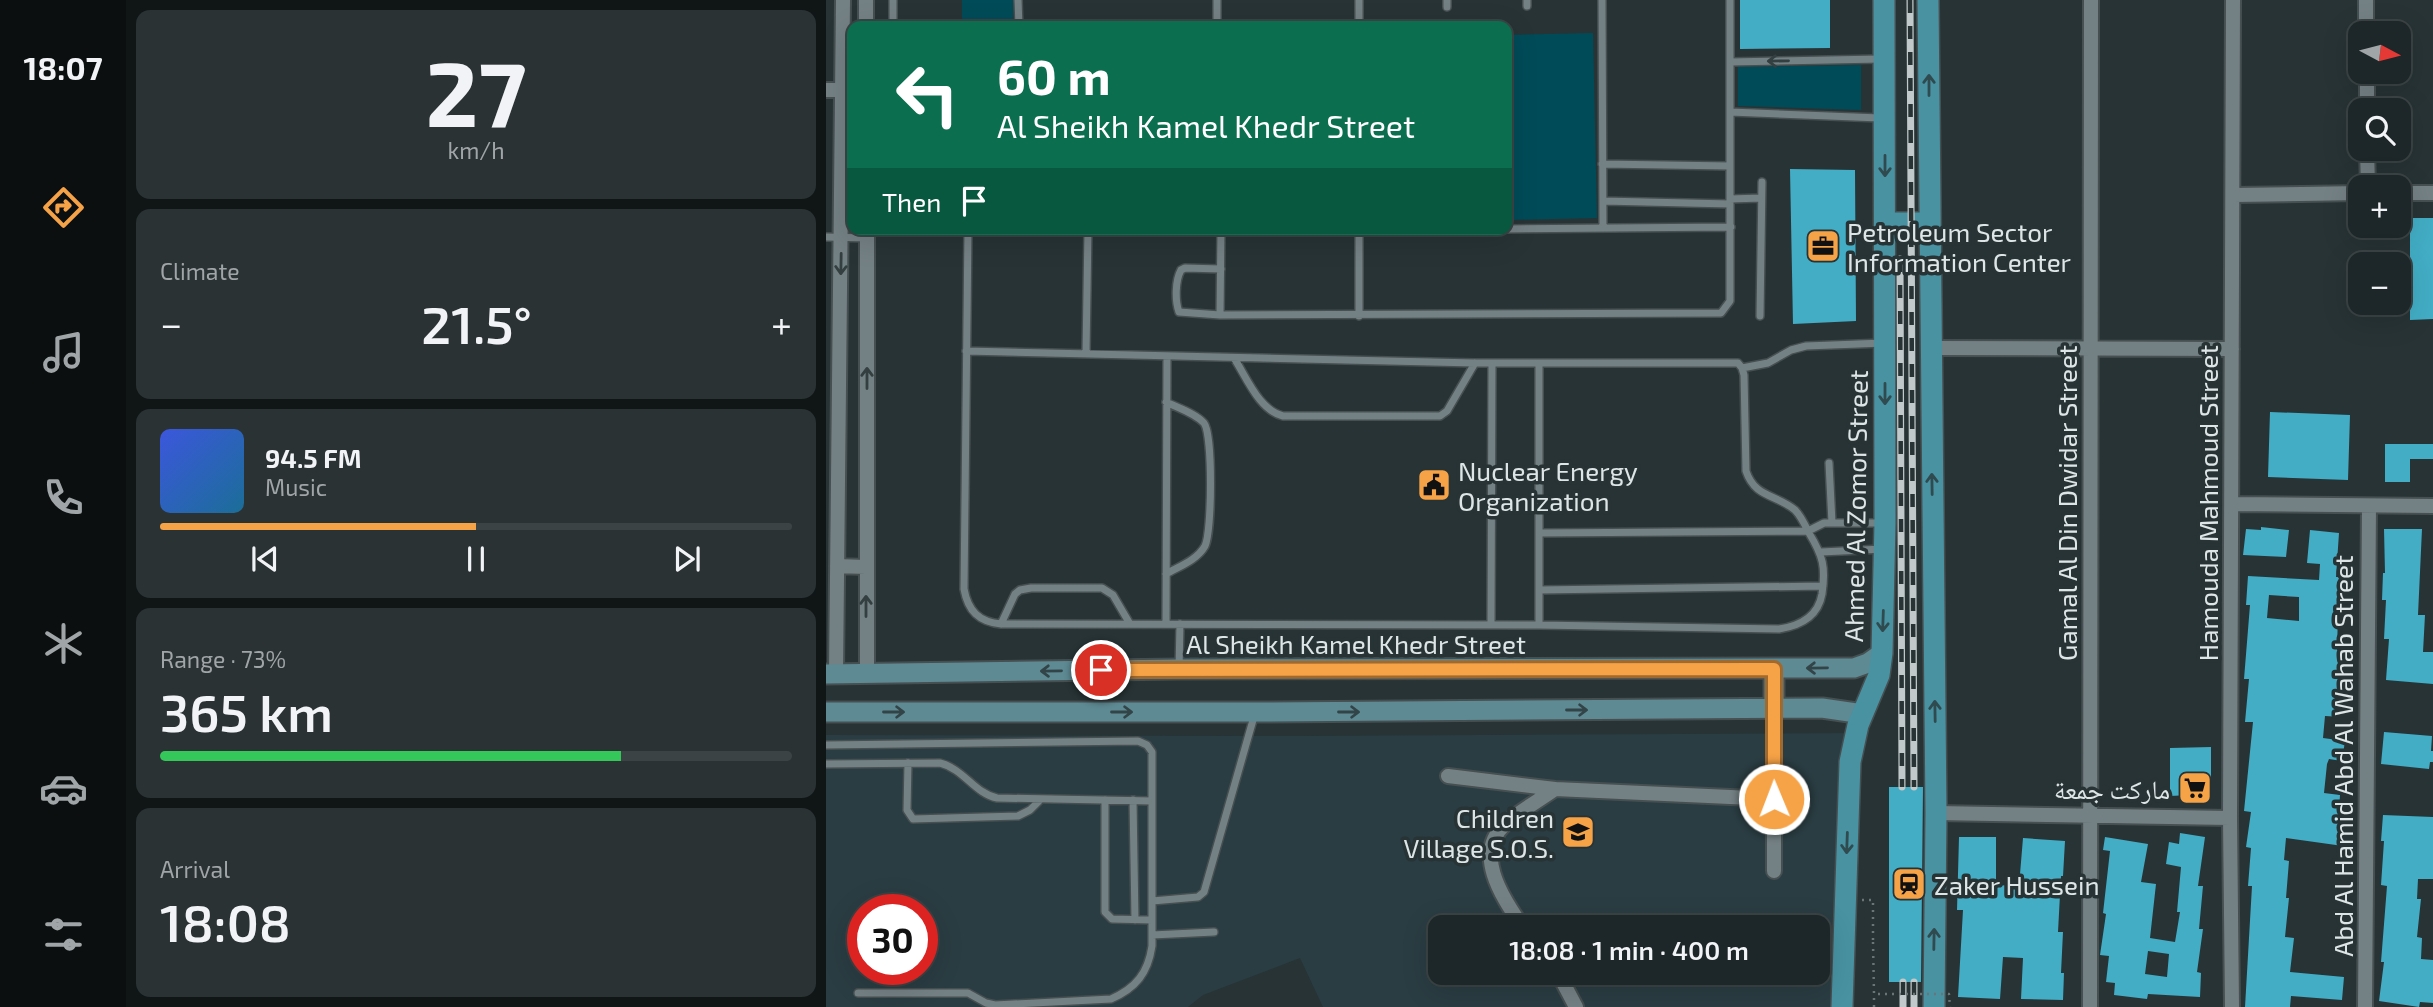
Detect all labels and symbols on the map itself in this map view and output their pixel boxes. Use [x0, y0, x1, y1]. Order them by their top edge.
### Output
north arrow [2348, 21, 2412, 84]
one-way arrow [1767, 54, 1790, 68]
one-way arrow [1922, 74, 1936, 97]
one-way arrow [1878, 154, 1891, 177]
place label: Petroleum Sector Information Center [1847, 216, 2071, 277]
office icon: Petroleum Sector Information Center [1804, 227, 1842, 265]
one-way arrow [834, 252, 848, 275]
street label: Gamal Al Din Dwidar Street [2051, 345, 2082, 661]
street label: Hamouda Mahmoud Street [2192, 345, 2223, 661]
one-way arrow [860, 367, 874, 390]
street label: Ahmed Al Zomor Street [1837, 370, 1873, 642]
one-way arrow [1878, 382, 1892, 405]
place label: Nuclear Energy Organization [1458, 455, 1638, 516]
public building icon: Nuclear Energy Organization [1415, 466, 1453, 504]
one-way arrow [1925, 473, 1939, 496]
street label: Abd Al Hamid Abd Al Wahab Street [2327, 555, 2358, 957]
one-way arrow [859, 595, 873, 618]
one-way arrow [1876, 609, 1889, 632]
street label: Al Sheikh Kamel Khedr Street [1186, 628, 1526, 659]
pin [1071, 640, 1131, 700]
one-way arrow [1806, 662, 1829, 675]
one-way arrow [1040, 664, 1063, 678]
one-way arrow [1928, 700, 1942, 723]
one-way arrow [1565, 703, 1588, 717]
one-way arrow [882, 705, 905, 719]
one-way arrow [1110, 705, 1133, 719]
one-way arrow [1337, 705, 1360, 718]
position arrow [1737, 762, 1811, 836]
supermarket icon: ماركت جمعة [2176, 769, 2214, 807]
place label: ماركت جمعة [2054, 773, 2170, 804]
place label: Children Village S.O.S. [1404, 802, 1554, 863]
school or university icon: Children Village S.O.S. [1559, 813, 1597, 851]
one-way arrow [1840, 831, 1854, 854]
station icon: Zaker Hussein [1890, 865, 1928, 903]
place label: Zaker Hussein [1934, 869, 2100, 900]
speed limit sign: 30 [847, 894, 938, 985]
one-way arrow [1928, 928, 1941, 951]

